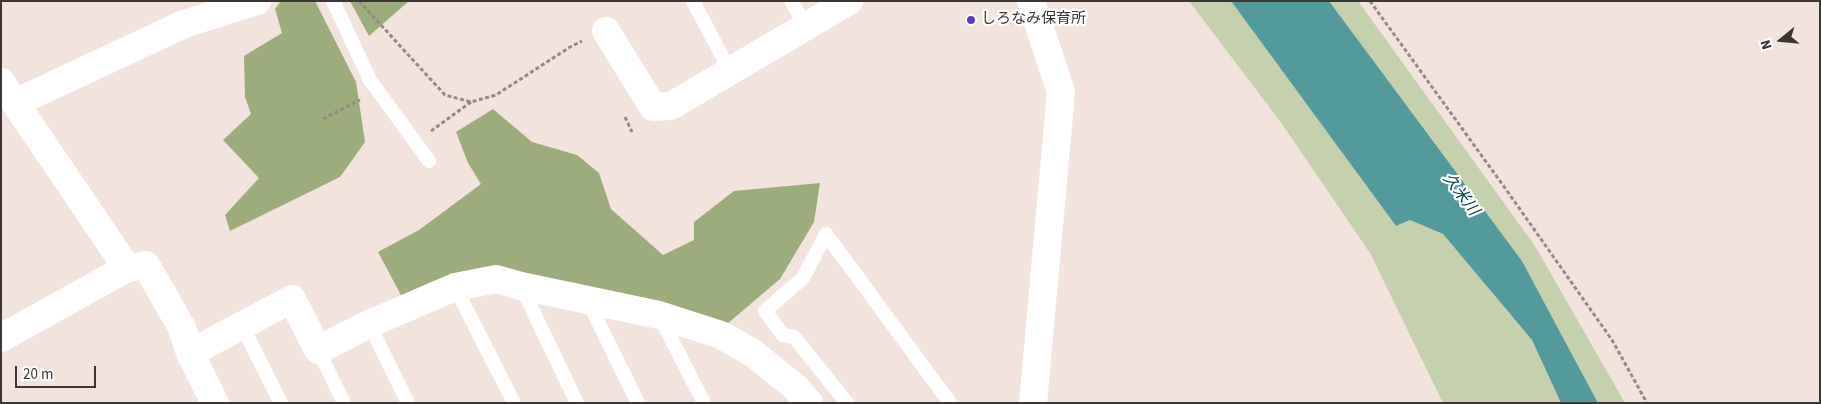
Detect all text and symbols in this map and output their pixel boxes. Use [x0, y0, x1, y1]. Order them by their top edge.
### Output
place label: しろなみ保育所 [981, 11, 1086, 29]
marker: しろなみ保育所 [965, 14, 977, 26]
north arrow [1756, 15, 1806, 65]
text: N [1756, 37, 1778, 52]
water label: 久米川 [1438, 170, 1482, 220]
scale bar [18, 356, 99, 388]
text: 20 m [23, 364, 53, 385]

